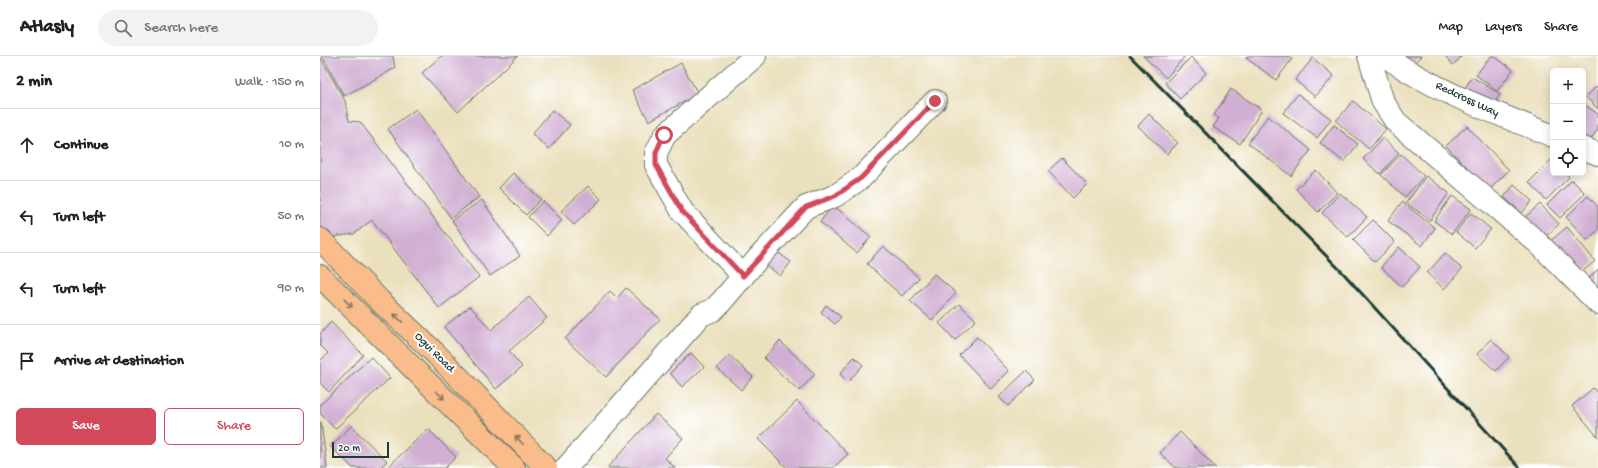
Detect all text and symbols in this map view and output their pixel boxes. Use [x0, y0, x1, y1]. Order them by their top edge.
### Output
search box [98, 10, 378, 46]
text: Atlasly [20, 16, 74, 39]
icon: search [112, 17, 134, 39]
text: Search here [144, 19, 218, 37]
text: Map [1439, 19, 1463, 36]
text: Layers [1485, 19, 1522, 36]
text: Share [1544, 19, 1578, 36]
map controls [1550, 68, 1586, 176]
button: + [1550, 68, 1586, 104]
text: 2 min [16, 72, 52, 92]
text: Walk · 150 m [235, 75, 304, 90]
street label: Redcross Way [1433, 79, 1501, 121]
route end [926, 92, 944, 110]
button: − [1550, 104, 1586, 140]
route start [655, 126, 673, 144]
icon: ahead [16, 134, 38, 156]
text: Continue [54, 136, 108, 154]
text: 10 m [279, 137, 304, 152]
button: locate [1550, 140, 1586, 176]
icon: left [16, 206, 38, 228]
text: Turn left [54, 208, 105, 226]
text: 50 m [277, 209, 304, 224]
icon: left [16, 278, 38, 300]
text: Turn left [54, 280, 105, 298]
text: 90 m [278, 281, 304, 296]
one-way arrow [343, 298, 353, 308]
one-way arrow [393, 313, 403, 323]
street label: Ogui Road [411, 330, 458, 377]
icon: arrive [16, 350, 38, 372]
text: Arrive at destination [54, 352, 184, 370]
one-way arrow [435, 390, 445, 400]
button: Save [16, 408, 156, 445]
button: Share [164, 408, 304, 445]
one-way arrow [514, 435, 524, 445]
scale bar [332, 440, 389, 459]
text: 20 m [338, 443, 360, 455]

